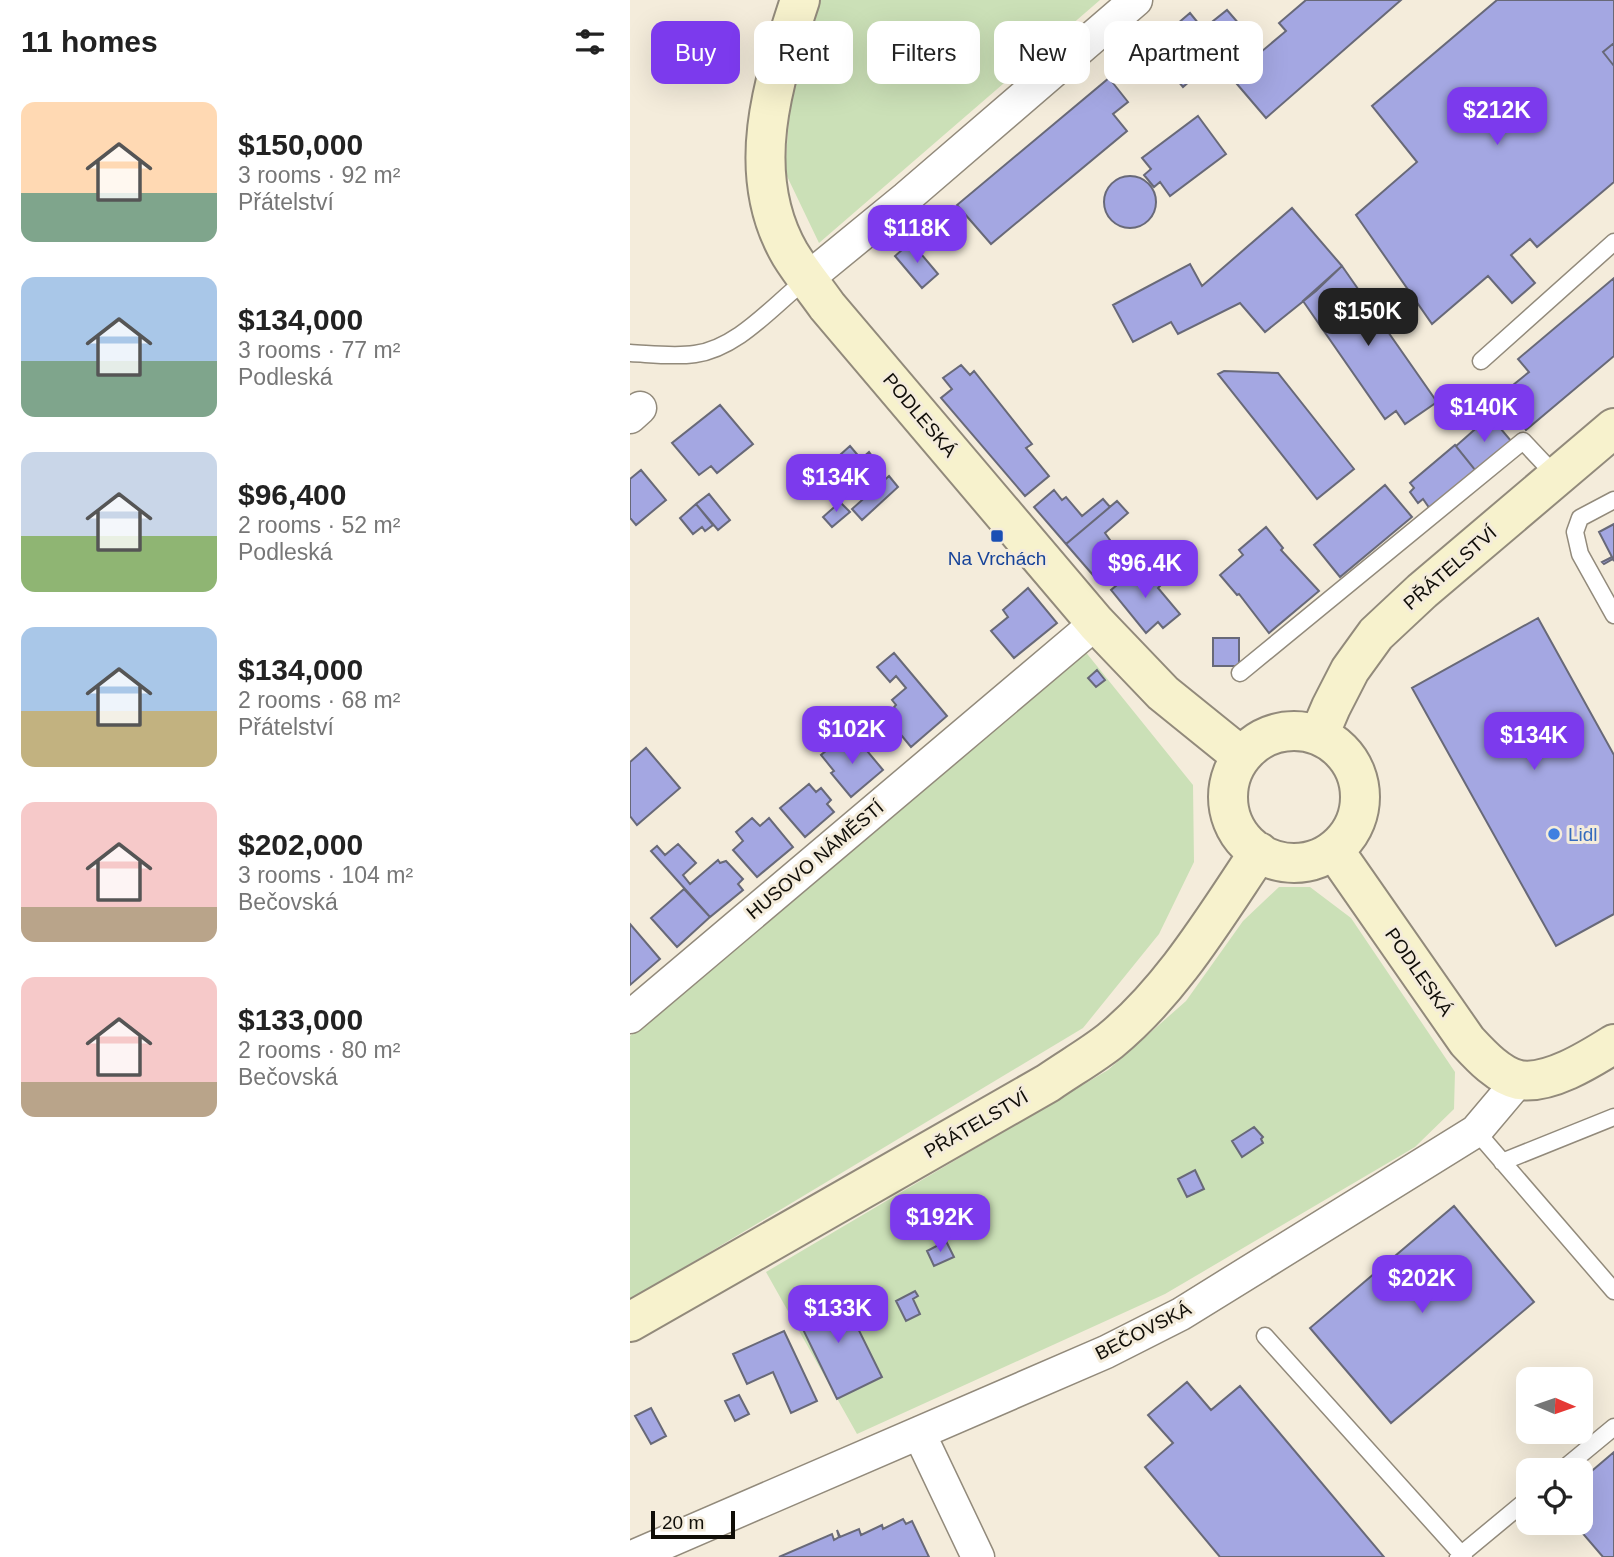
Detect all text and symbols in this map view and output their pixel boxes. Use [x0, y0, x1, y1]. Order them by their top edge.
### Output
chip: Buy [651, 21, 740, 84]
chip: Rent [754, 21, 853, 84]
chip: Filters [867, 21, 980, 84]
chip: New [994, 21, 1090, 84]
chip: Apartment [1104, 21, 1263, 84]
icon: filters [571, 23, 609, 61]
text: 11 homes [21, 25, 158, 58]
pin: $212K [1448, 88, 1546, 147]
text: $212K [1463, 97, 1531, 123]
text: $150,000 [238, 128, 363, 161]
icon: home [77, 130, 161, 214]
text: 3 rooms · 92 m² [238, 162, 400, 188]
text: Přátelství [238, 189, 334, 215]
pin: $118K [868, 205, 966, 265]
text: $118K [884, 215, 950, 241]
pin: $150K [1319, 288, 1417, 348]
text: $150K [1334, 298, 1402, 324]
text: $134,000 [238, 303, 363, 336]
icon: home [77, 305, 161, 389]
text: 3 rooms · 77 m² [238, 337, 400, 363]
text: Podleská [238, 364, 333, 390]
street label: PODLESKÁ [879, 369, 961, 461]
pin: $140K [1435, 384, 1533, 444]
text: $140K [1450, 394, 1518, 420]
pin: $134K [787, 454, 885, 514]
text: $134K [802, 464, 870, 490]
text: $96,400 [238, 478, 346, 511]
icon: home [77, 480, 161, 564]
text: 2 rooms · 52 m² [238, 512, 400, 538]
street label: PŘÁTELSTVÍ [1399, 522, 1501, 614]
marker: Na Vrchách [989, 528, 1005, 544]
text: Podleská [238, 539, 333, 565]
pin: $96.4K [1088, 540, 1202, 600]
place label: Na Vrchách [948, 548, 1046, 569]
text: $96.4K [1108, 550, 1182, 576]
text: $134,000 [238, 653, 363, 686]
icon: home [77, 655, 161, 739]
text: 2 rooms · 68 m² [238, 687, 400, 713]
pin: $102K [803, 706, 901, 766]
pin: $134K [1485, 712, 1583, 772]
text: Přátelství [238, 714, 334, 740]
text: $102K [818, 716, 886, 742]
text: $134K [1500, 722, 1568, 748]
street label: HUSOVO NÁMĚSTÍ [742, 796, 888, 923]
place label: Lidl [1568, 824, 1598, 845]
marker: Lidl [1546, 826, 1562, 842]
text: $202,000 [238, 828, 363, 861]
icon: home [77, 830, 161, 914]
text: 3 rooms · 104 m² [238, 862, 413, 888]
text: Bečovská [238, 889, 338, 915]
street label: PODLESKÁ [1381, 924, 1457, 1020]
text: $133,000 [238, 1003, 363, 1036]
icon: home [77, 1005, 161, 1089]
text: 2 rooms · 80 m² [238, 1037, 400, 1063]
text: Bečovská [238, 1064, 338, 1090]
street label: PŘÁTELSTVÍ [920, 1086, 1032, 1162]
pin: $192K [891, 1194, 989, 1254]
text: $192K [906, 1204, 974, 1230]
pin: $202K [1373, 1256, 1471, 1315]
text: $202K [1388, 1265, 1456, 1291]
pin: $133K [789, 1286, 887, 1345]
text: $133K [804, 1295, 872, 1321]
street label: BEČOVSKÁ [1092, 1298, 1195, 1364]
north arrow [1516, 1367, 1592, 1444]
map controls [1516, 1367, 1593, 1535]
button: locate [1516, 1458, 1593, 1535]
scale bar [651, 1508, 735, 1540]
text: 20 m [662, 1512, 704, 1533]

